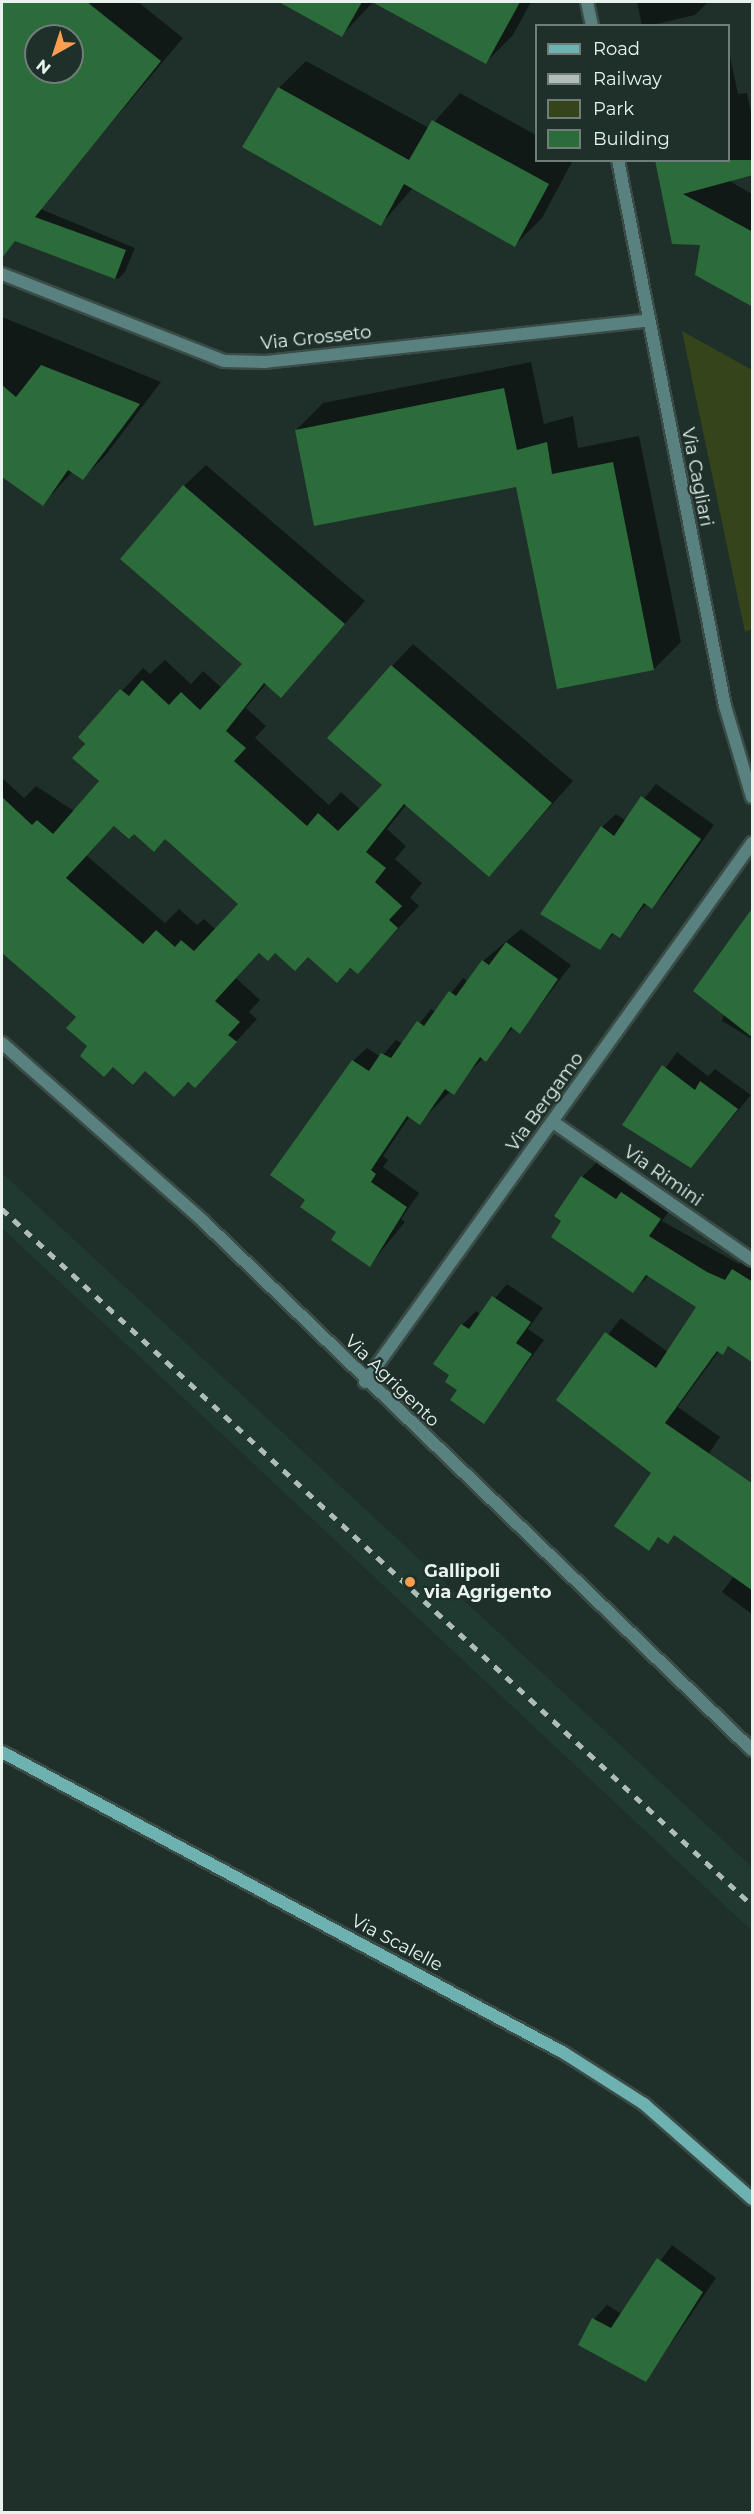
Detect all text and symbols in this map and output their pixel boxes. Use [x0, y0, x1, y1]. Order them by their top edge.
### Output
north arrow [24, 24, 84, 84]
legend [535, 24, 730, 162]
text: Road [593, 38, 640, 60]
text: N [33, 55, 55, 78]
text: Railway [593, 68, 662, 90]
text: Park [593, 98, 634, 120]
text: Building [593, 128, 670, 150]
street label: Via Grosseto [260, 321, 372, 355]
street label: Via Cagliari [677, 426, 717, 528]
street label: Via Bergamo [502, 1048, 588, 1156]
street label: Via Rimini [619, 1141, 707, 1211]
street label: Via Agrigento [340, 1330, 444, 1432]
place label: Gallipoli via Agrigento [424, 1561, 552, 1604]
marker: Gallipoli via Agrigento [401, 1573, 419, 1591]
street label: Via Scalelle [348, 1910, 446, 1976]

